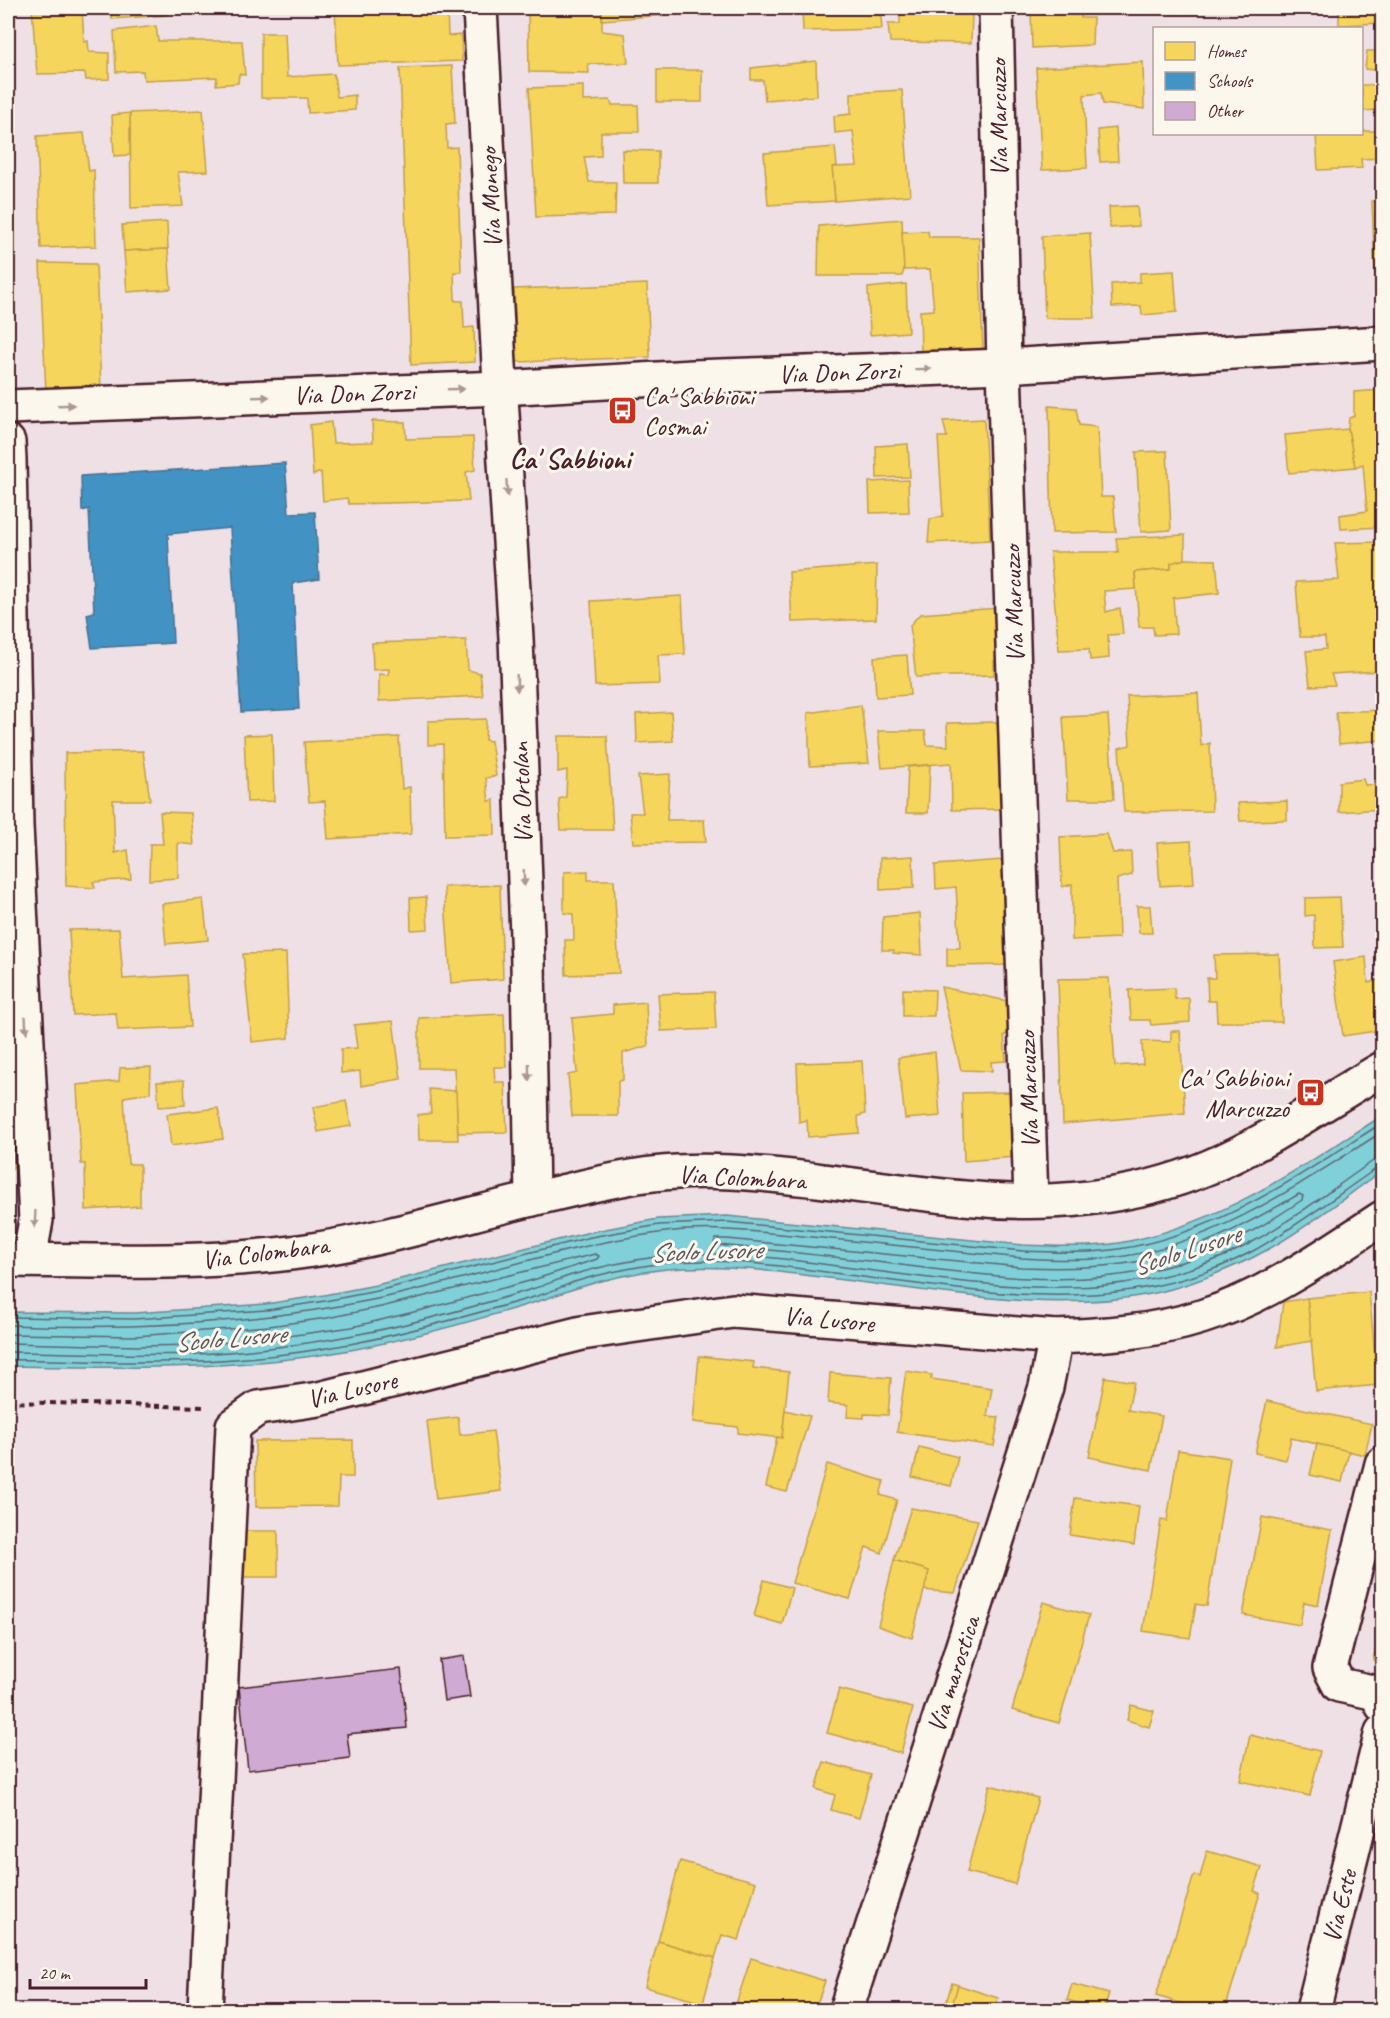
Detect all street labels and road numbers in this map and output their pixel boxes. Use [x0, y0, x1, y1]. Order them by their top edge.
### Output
street label: Via Marcuzzo [981, 56, 1016, 177]
street label: Via Monego [471, 144, 510, 249]
street label: Via Don Zorzi [778, 354, 903, 391]
street label: Via Don Zorzi [293, 375, 418, 412]
street label: Via Marcuzzo [995, 542, 1032, 663]
street label: Via Ortolan [503, 740, 540, 844]
street label: Via Marcuzzo [1010, 1028, 1047, 1149]
street label: Via Colombara [678, 1158, 809, 1197]
street label: Via Colombara [200, 1228, 333, 1277]
street label: Via Lusore [782, 1299, 877, 1340]
street label: Via Lusore [304, 1363, 402, 1416]
street label: Via marostica [919, 1610, 988, 1736]
street label: Via Este [1315, 1865, 1365, 1946]

